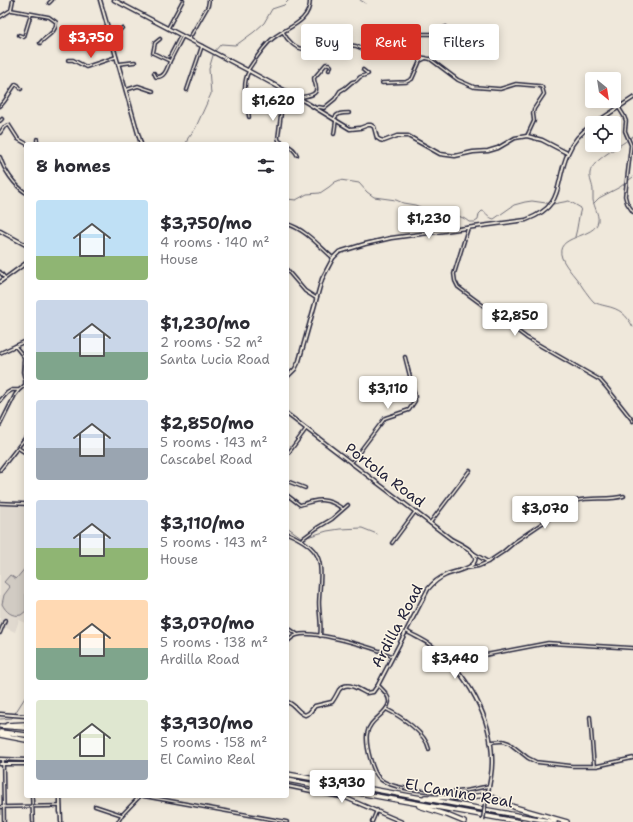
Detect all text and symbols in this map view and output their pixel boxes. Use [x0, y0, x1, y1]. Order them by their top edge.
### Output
chip: Buy [301, 24, 353, 60]
chip: Rent [361, 24, 421, 60]
chip: Filters [429, 24, 499, 60]
pin: $3,750 [58, 25, 124, 59]
text: $3,750 [68, 29, 114, 46]
north arrow [585, 72, 621, 108]
map controls [585, 72, 621, 152]
pin: $1,620 [240, 88, 306, 122]
text: $1,620 [251, 92, 295, 109]
button: locate [585, 116, 621, 152]
text: 8 homes [36, 155, 111, 177]
icon: filters [255, 155, 277, 177]
pin: $1,230 [396, 206, 462, 240]
text: $1,230 [407, 210, 451, 227]
text: $3,750/mo [160, 212, 252, 234]
icon: home [68, 216, 116, 264]
text: 4 rooms · 140 m² [160, 234, 269, 251]
text: House [160, 251, 198, 268]
pin: $2,850 [482, 303, 548, 337]
text: $2,850 [491, 307, 539, 324]
text: $1,230/mo [160, 312, 250, 334]
icon: home [68, 316, 116, 364]
text: 2 rooms · 52 m² [160, 334, 263, 351]
text: Santa Lucia Road [160, 351, 270, 368]
pin: $3,110 [355, 376, 421, 410]
text: $3,110 [368, 380, 408, 397]
text: $2,850/mo [160, 412, 254, 434]
icon: home [68, 416, 116, 464]
text: 5 rooms · 143 m² [160, 434, 268, 451]
street label: Portola Road [341, 438, 430, 512]
text: Cascabel Road [160, 451, 252, 468]
pin: $3,070 [512, 496, 578, 530]
text: $3,070 [521, 500, 569, 517]
text: $3,110/mo [160, 512, 245, 534]
icon: home [68, 516, 116, 564]
text: 5 rooms · 143 m² [160, 534, 268, 551]
text: House [160, 551, 198, 568]
street label: Ardilla Road [367, 580, 428, 671]
text: $3,070/mo [160, 612, 255, 634]
icon: home [68, 616, 116, 664]
text: 5 rooms · 138 m² [160, 634, 268, 651]
pin: $3,440 [422, 646, 488, 680]
text: $3,440 [431, 650, 479, 667]
text: Ardilla Road [160, 651, 240, 668]
text: $3,930/mo [160, 712, 253, 734]
icon: home [68, 716, 116, 764]
text: 5 rooms · 158 m² [160, 734, 267, 751]
text: El Camino Real [160, 751, 255, 768]
pin: $3,930 [309, 770, 375, 804]
text: $3,930 [319, 774, 365, 791]
street label: El Camino Real [403, 774, 515, 812]

